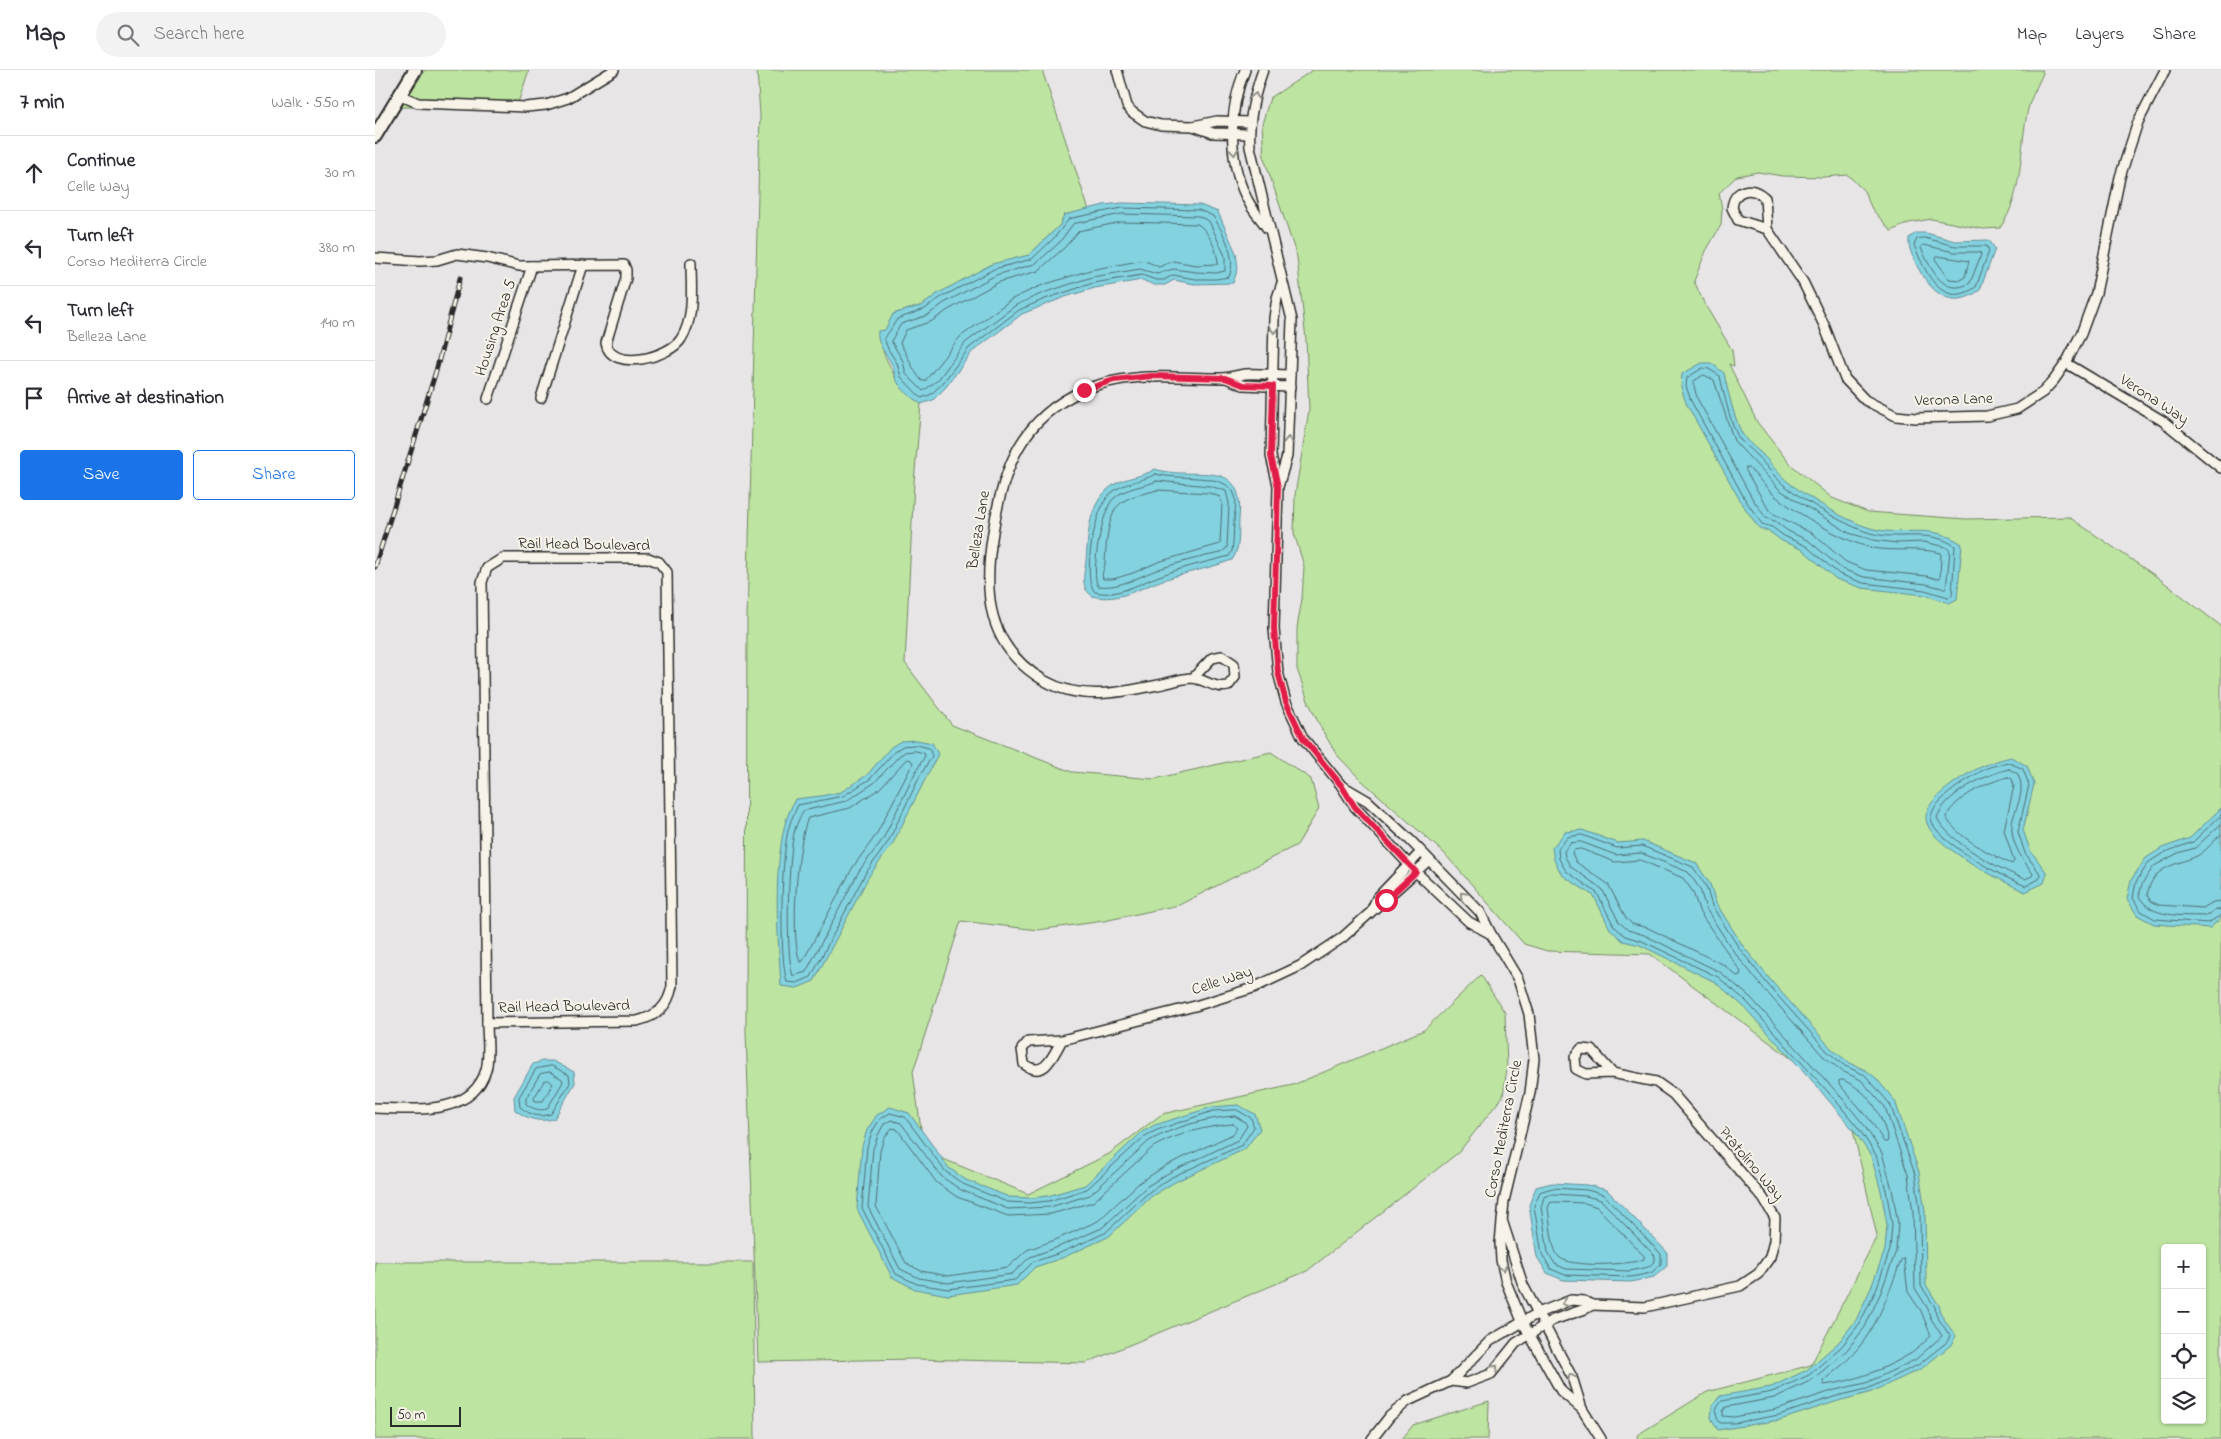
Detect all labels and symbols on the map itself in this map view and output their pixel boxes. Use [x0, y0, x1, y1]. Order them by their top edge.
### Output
one-way arrow [1249, 92, 1260, 101]
one-way arrow [1228, 148, 1239, 156]
street label: Housing Area 5 [469, 276, 523, 380]
one-way arrow [1269, 327, 1279, 335]
street label: Verona Way [2114, 368, 2194, 431]
route end [1073, 379, 1096, 402]
street label: Verona Lane [1914, 387, 1994, 413]
one-way arrow [1282, 435, 1293, 443]
street label: Belleza Lane [961, 488, 997, 572]
street label: Rail Head Boulevard [518, 532, 650, 558]
route start [1375, 889, 1398, 912]
one-way arrow [1460, 892, 1469, 901]
street label: Celle Way [1189, 960, 1255, 1002]
street label: Rail Head Boulevard [498, 994, 630, 1020]
street label: Corso Mediterra Circle [1479, 1057, 1529, 1200]
street label: Pratolino Way [1713, 1121, 1789, 1207]
one-way arrow [1497, 1263, 1508, 1272]
one-way arrow [1561, 1297, 1569, 1307]
one-way arrow [1490, 1365, 1499, 1374]
one-way arrow [1567, 1373, 1577, 1382]
scale bar [390, 1404, 461, 1427]

